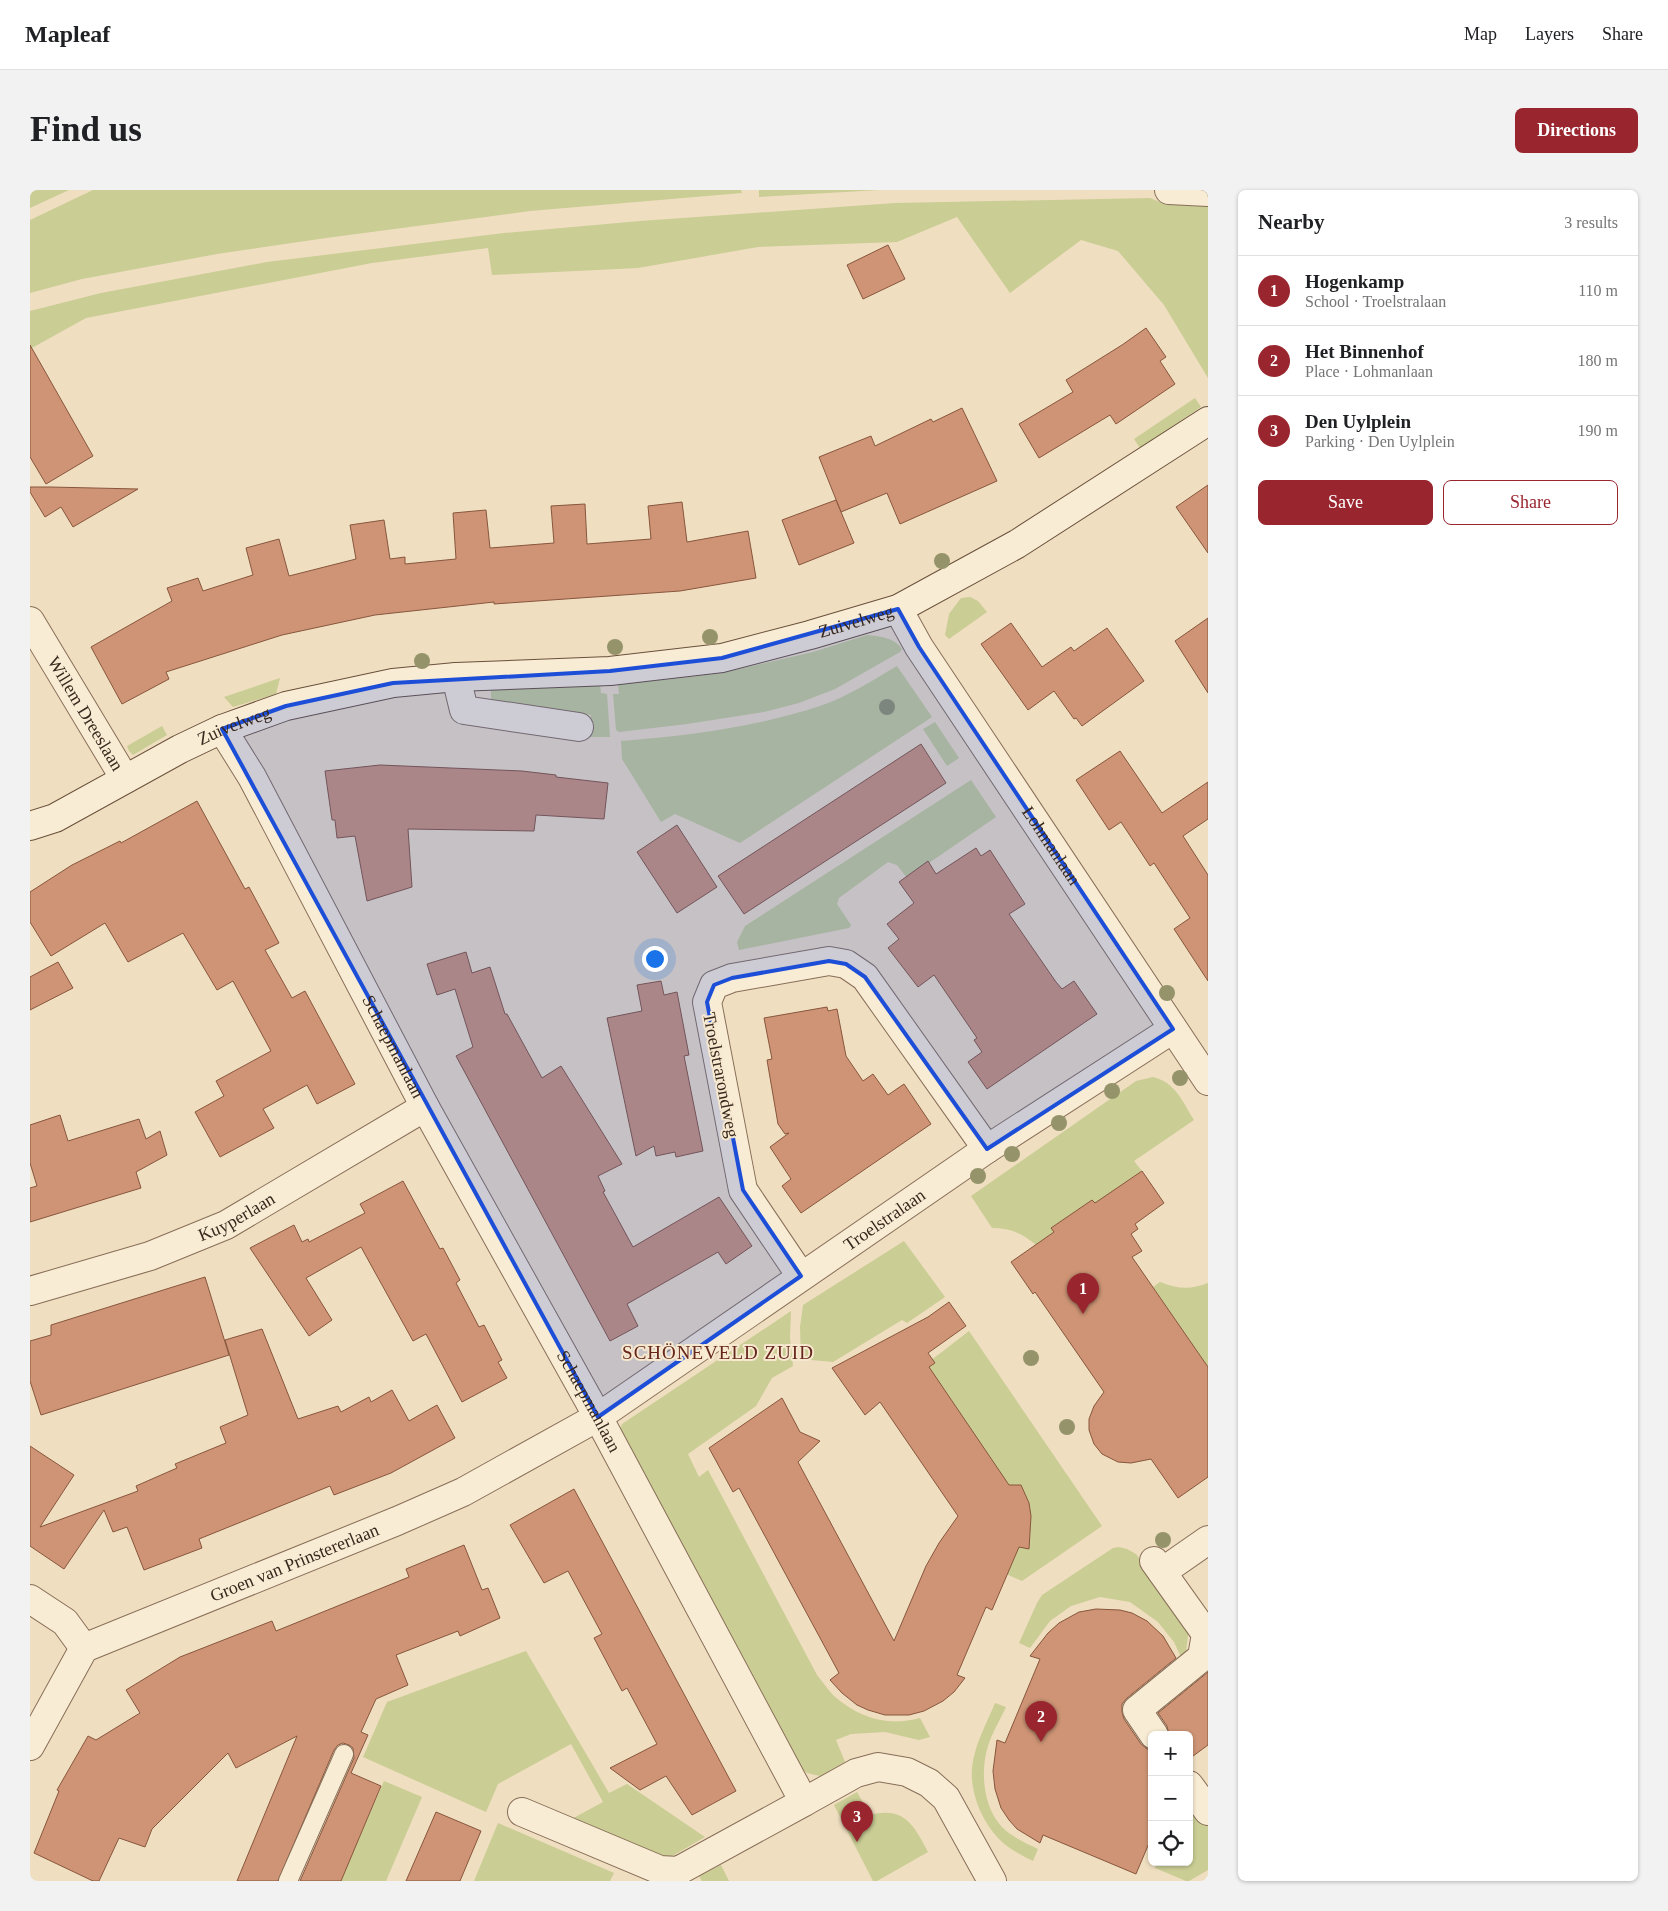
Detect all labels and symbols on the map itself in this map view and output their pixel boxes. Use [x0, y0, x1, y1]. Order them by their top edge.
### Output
street label: Zuivelweg [816, 601, 896, 642]
street label: Willem Dreeslaan [44, 653, 128, 774]
street label: Zuivelweg [194, 702, 273, 749]
street label: Lohmanlaan [1018, 803, 1085, 889]
your location [642, 946, 668, 972]
street label: Schaepmanlaan [358, 992, 428, 1101]
street label: Troelstrarondweg [699, 1011, 743, 1139]
street label: Troelstralaan [840, 1185, 929, 1255]
street label: Kuyperlaan [195, 1188, 278, 1245]
pin: 1 [1067, 1273, 1099, 1314]
district label: SCHÖNEVELD ZUID [622, 1342, 814, 1363]
street label: Schaepmanlaan [553, 1347, 625, 1456]
street label: Groen van Prinstererlaan [207, 1519, 382, 1606]
pin: 2 [1025, 1701, 1057, 1742]
pin: 3 [841, 1801, 873, 1842]

